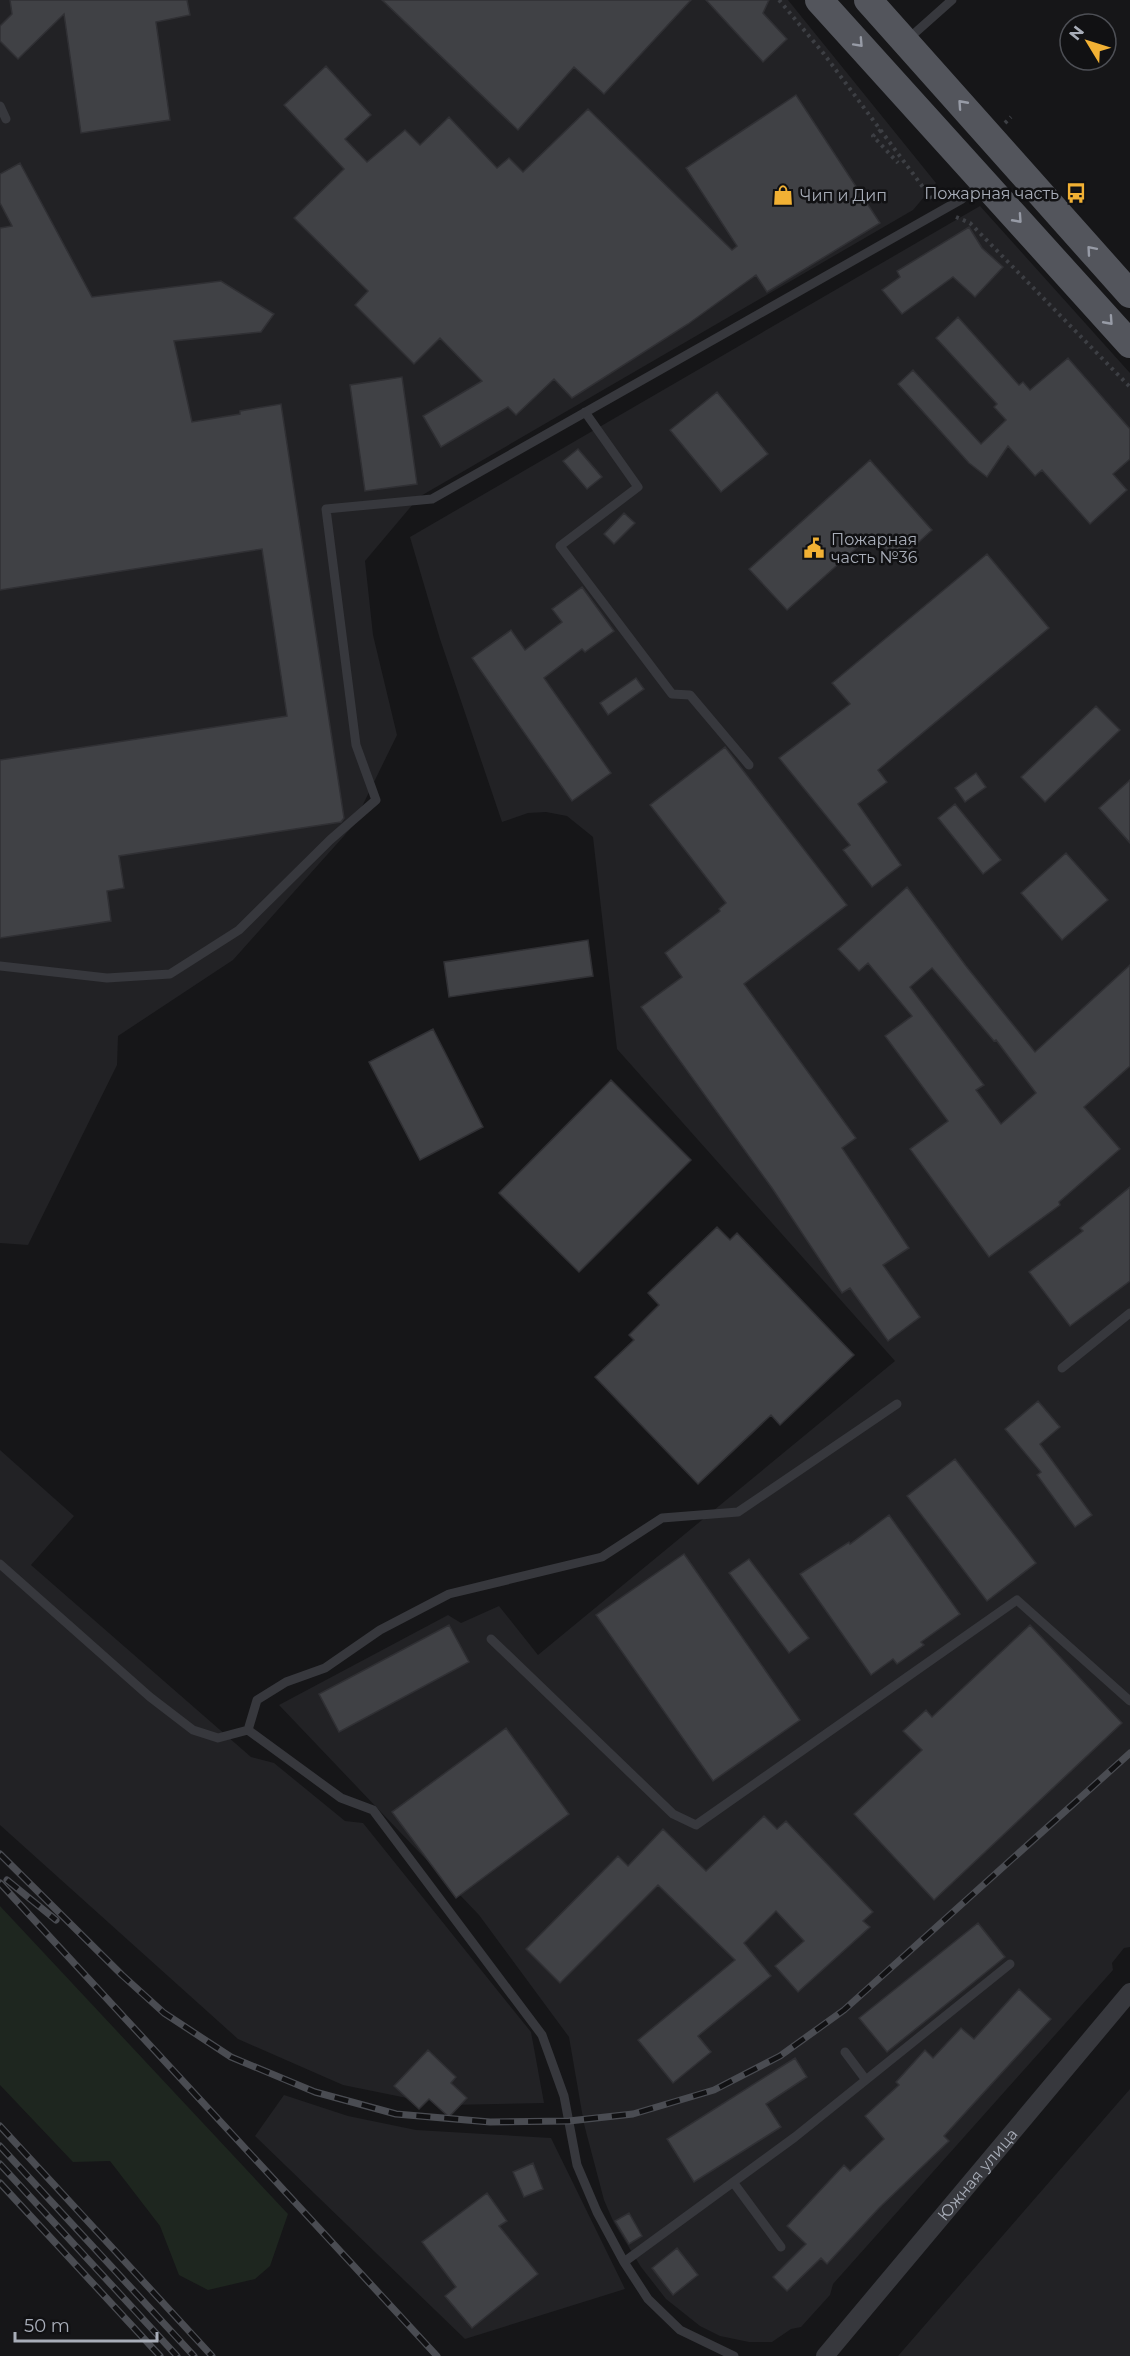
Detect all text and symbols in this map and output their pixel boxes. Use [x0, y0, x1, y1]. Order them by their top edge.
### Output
north arrow [1058, 12, 1118, 72]
text: N [1065, 22, 1088, 44]
one-way arrow [852, 36, 863, 47]
one-way arrow [958, 100, 969, 111]
bus stop icon: Пожарная часть [1064, 181, 1088, 205]
shop icon: Чип и Дип [771, 183, 795, 207]
place label: Пожарная часть [924, 184, 1059, 203]
place label: Чип и Дип [800, 186, 887, 205]
one-way arrow [1011, 212, 1022, 222]
one-way arrow [1087, 246, 1098, 257]
one-way arrow [1102, 314, 1113, 325]
place label: Пожарная часть №36 [831, 530, 918, 567]
public building icon: Пожарная часть №36 [802, 536, 826, 560]
street label: Южная улица [933, 2124, 1021, 2224]
scale bar [15, 2305, 158, 2343]
text: 50 m [24, 2315, 70, 2337]

